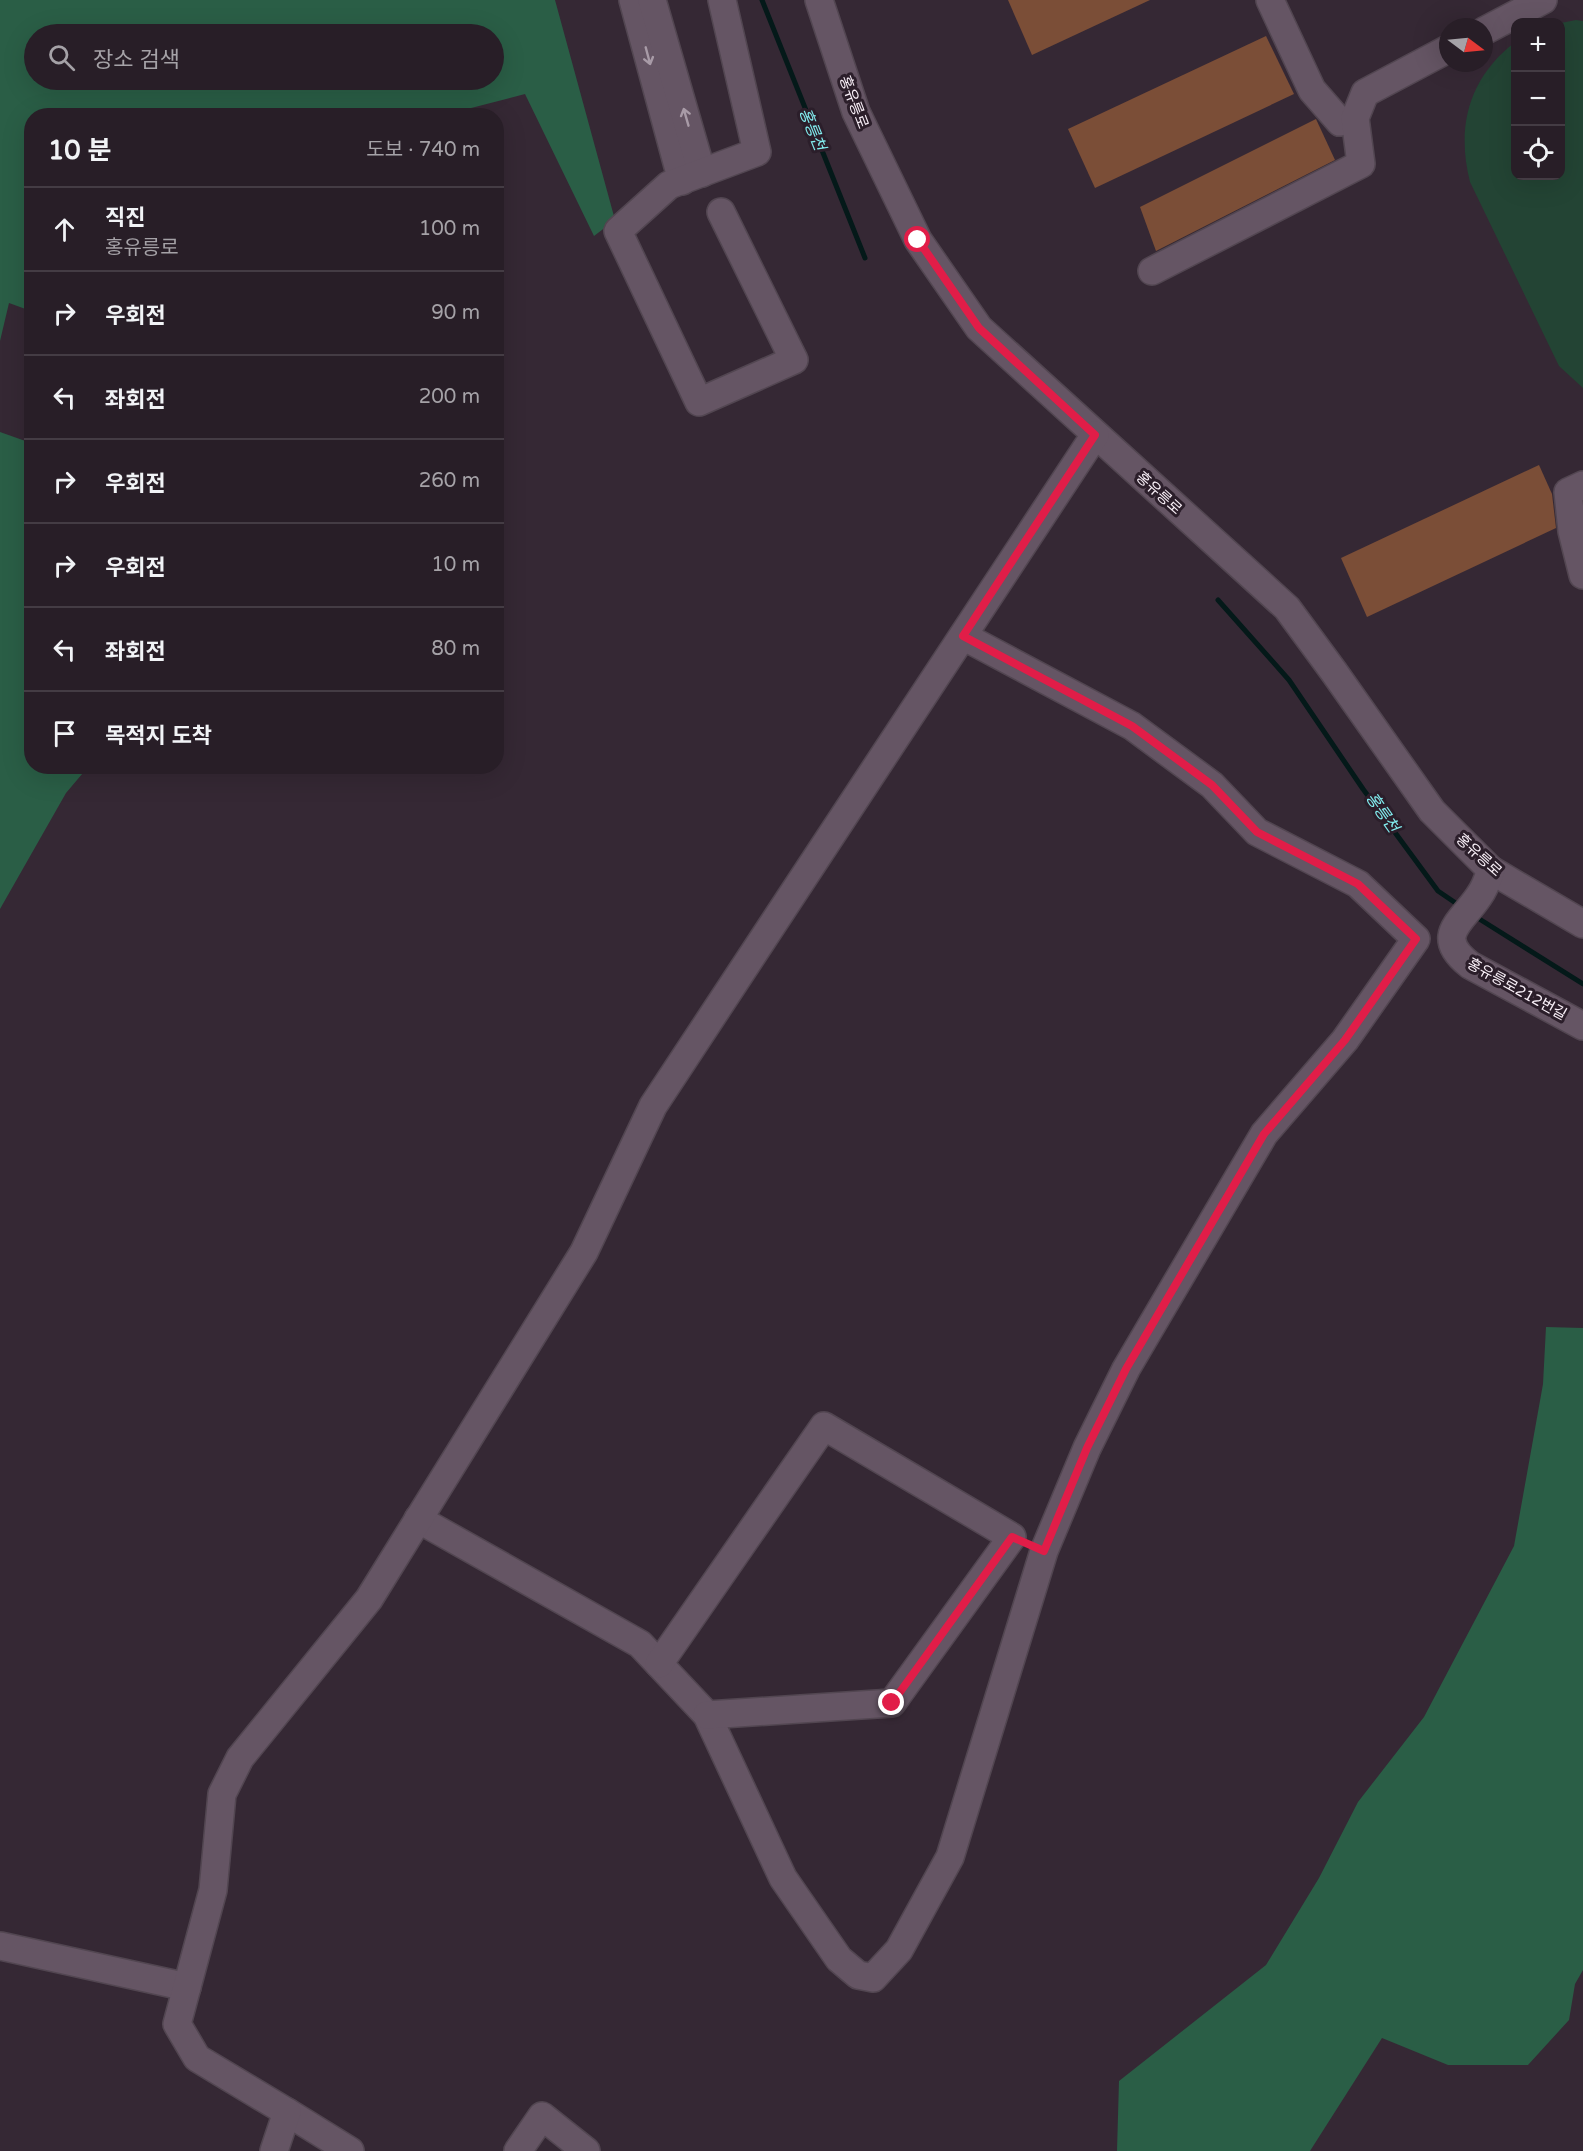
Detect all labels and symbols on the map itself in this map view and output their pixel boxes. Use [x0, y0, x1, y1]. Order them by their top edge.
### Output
north arrow [1439, 18, 1493, 72]
one-way arrow [643, 47, 654, 66]
street label: 홍유릉로 [836, 73, 872, 131]
water label: 홍릉천 [795, 105, 830, 156]
one-way arrow [680, 108, 691, 127]
route start [904, 226, 930, 252]
street label: 홍유릉로 [1132, 468, 1186, 518]
water label: 홍릉천 [1361, 789, 1404, 838]
street label: 홍유릉로 [1452, 830, 1506, 880]
street label: 홍유릉로212번길 [1464, 954, 1570, 1024]
route end [878, 1689, 904, 1715]

